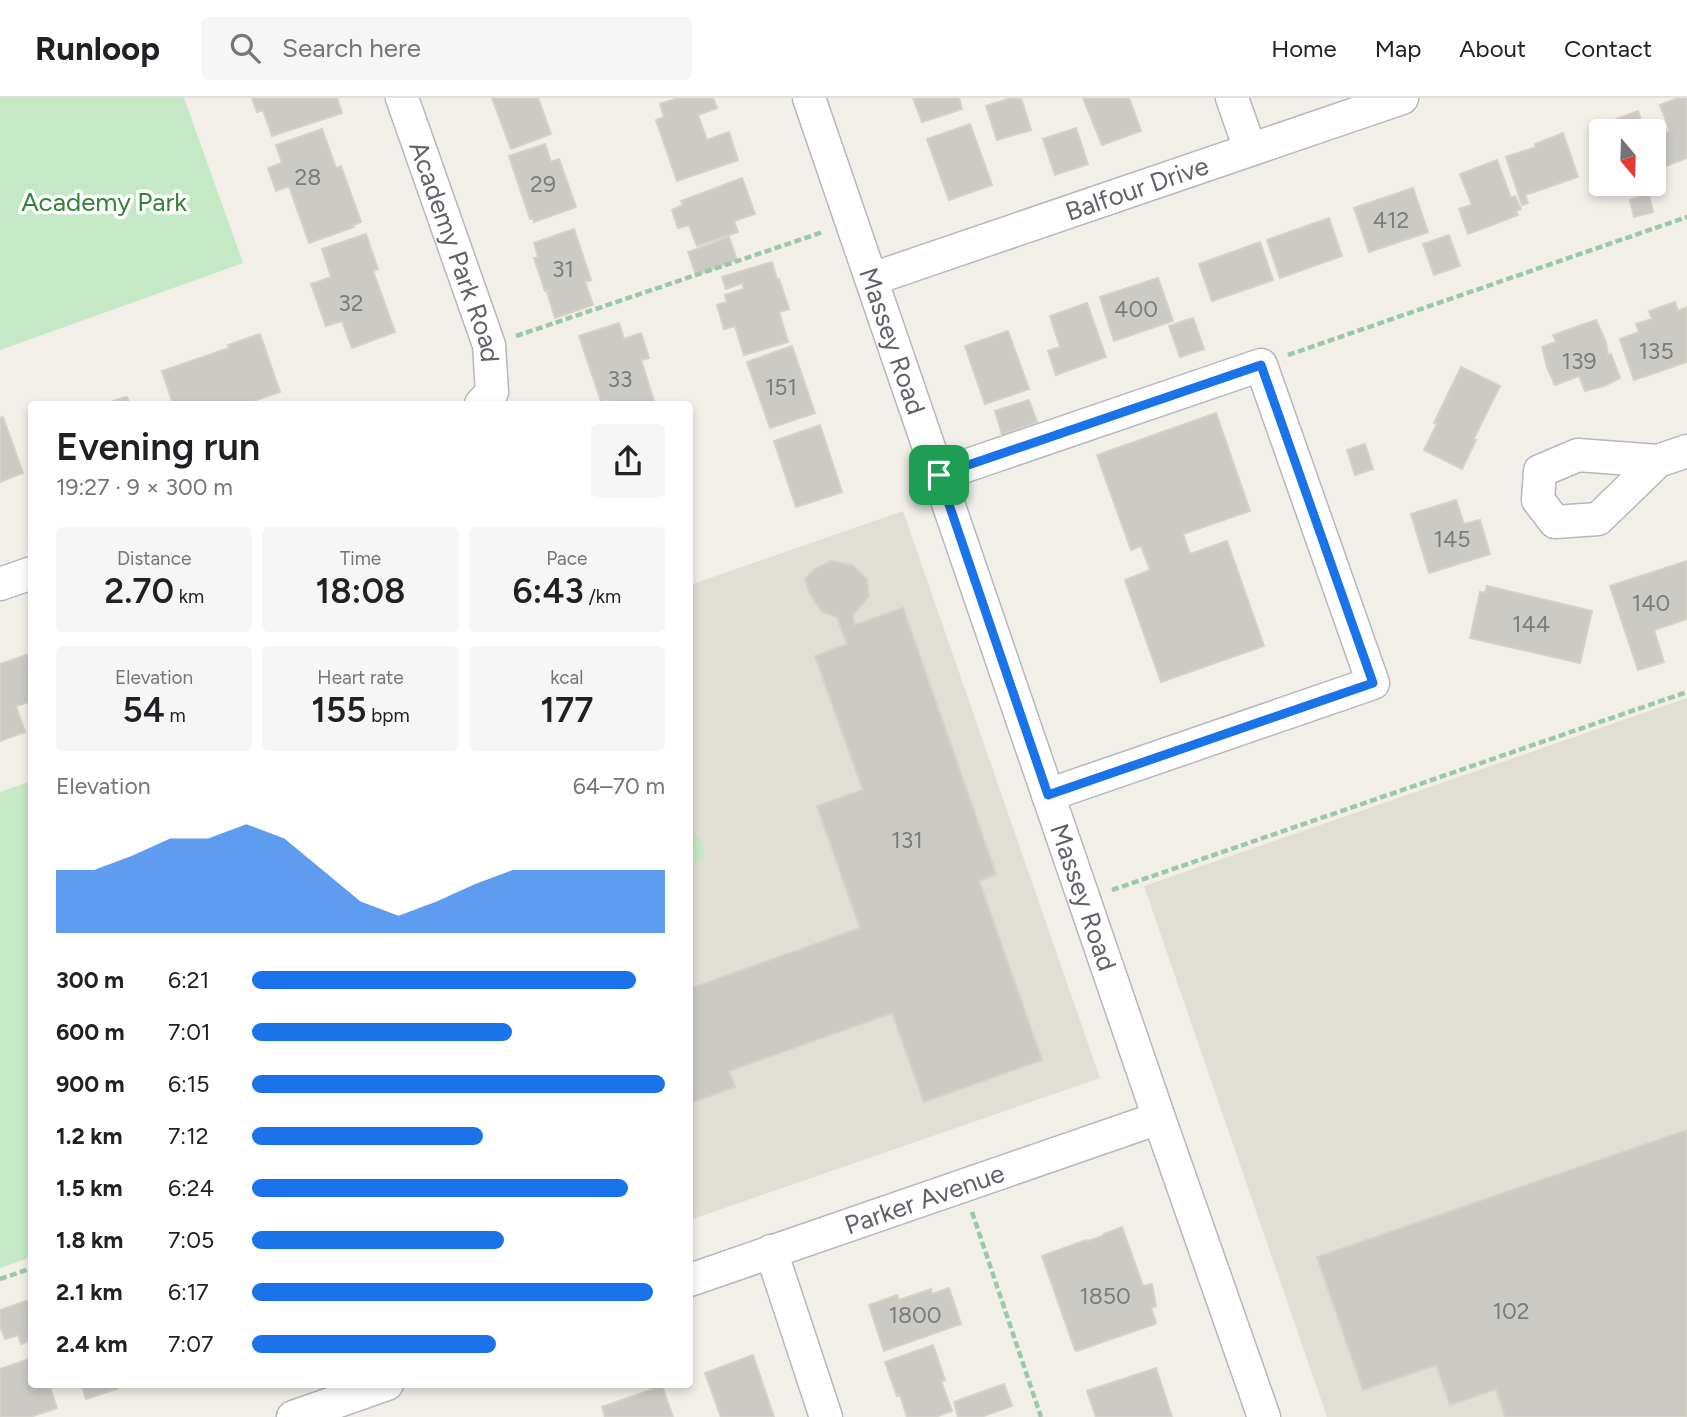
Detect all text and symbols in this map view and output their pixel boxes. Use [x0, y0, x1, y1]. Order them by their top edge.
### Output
search box [202, 17, 692, 80]
text: Runloop [35, 29, 160, 68]
icon: search [226, 29, 264, 67]
text: Search here [282, 32, 421, 64]
text: Home [1271, 34, 1337, 63]
text: Map [1375, 34, 1421, 63]
text: About [1459, 34, 1526, 63]
text: Contact [1564, 34, 1652, 63]
north arrow [1589, 119, 1666, 196]
map controls [1589, 119, 1666, 196]
street label: Academy Park Road [403, 137, 506, 363]
street label: Balfour Drive [1061, 149, 1213, 228]
house number: 28 [295, 163, 321, 191]
house number: 29 [530, 170, 556, 198]
park label: Academy Park [21, 186, 187, 218]
house number: 412 [1373, 206, 1409, 234]
house number: 31 [552, 255, 574, 283]
street label: Massey Road [852, 263, 932, 419]
house number: 32 [338, 289, 364, 317]
house number: 400 [1114, 295, 1158, 323]
house number: 135 [1638, 337, 1674, 365]
house number: 139 [1561, 347, 1597, 375]
house number: 33 [607, 365, 633, 393]
house number: 151 [765, 373, 797, 401]
text: Evening run [56, 424, 260, 470]
button: share [591, 424, 665, 498]
pin [909, 445, 969, 505]
icon: arrive [920, 456, 958, 494]
text: 19:27 · 9 × 300 m [56, 473, 233, 501]
house number: 145 [1433, 525, 1471, 553]
text: Distance [117, 547, 191, 570]
text: Time [340, 547, 381, 570]
text: Pace [546, 547, 587, 570]
text: 2.70 [104, 570, 174, 612]
text: 18:08 [315, 570, 406, 612]
text: 6:43 [512, 570, 584, 612]
text: km [174, 585, 204, 608]
text: /km [584, 585, 621, 608]
house number: 140 [1632, 589, 1670, 617]
house number: 144 [1512, 610, 1550, 638]
text: Elevation [115, 666, 193, 689]
text: Heart rate [317, 666, 404, 689]
text: kcal [550, 666, 583, 689]
text: 54 [123, 689, 165, 731]
text: 155 [311, 689, 366, 731]
text: 177 [540, 689, 593, 731]
text: m [165, 704, 186, 727]
text: bpm [366, 704, 410, 727]
text: Elevation [56, 772, 151, 800]
text: 64–70 m [573, 772, 665, 800]
street label: Massey Road [1043, 820, 1123, 975]
house number: 131 [891, 826, 923, 854]
text: 300 m [56, 966, 124, 994]
text: 6:21 [168, 966, 209, 994]
text: 600 m [56, 1018, 125, 1046]
text: 7:01 [168, 1018, 210, 1046]
text: 900 m [56, 1070, 125, 1098]
text: 6:15 [168, 1070, 210, 1098]
text: 1.2 km [56, 1122, 123, 1150]
text: 7:12 [168, 1122, 209, 1150]
street label: Parker Avenue [840, 1157, 1008, 1241]
text: 1.5 km [56, 1174, 123, 1202]
text: 6:24 [168, 1174, 214, 1202]
text: 1.8 km [56, 1226, 123, 1254]
text: 7:05 [168, 1226, 214, 1254]
text: 2.1 km [56, 1278, 123, 1306]
text: 6:17 [168, 1278, 209, 1306]
house number: 1850 [1079, 1282, 1131, 1310]
house number: 102 [1492, 1297, 1530, 1325]
house number: 1800 [888, 1301, 942, 1329]
text: 2.4 km [56, 1330, 127, 1358]
text: 7:07 [168, 1330, 213, 1358]

